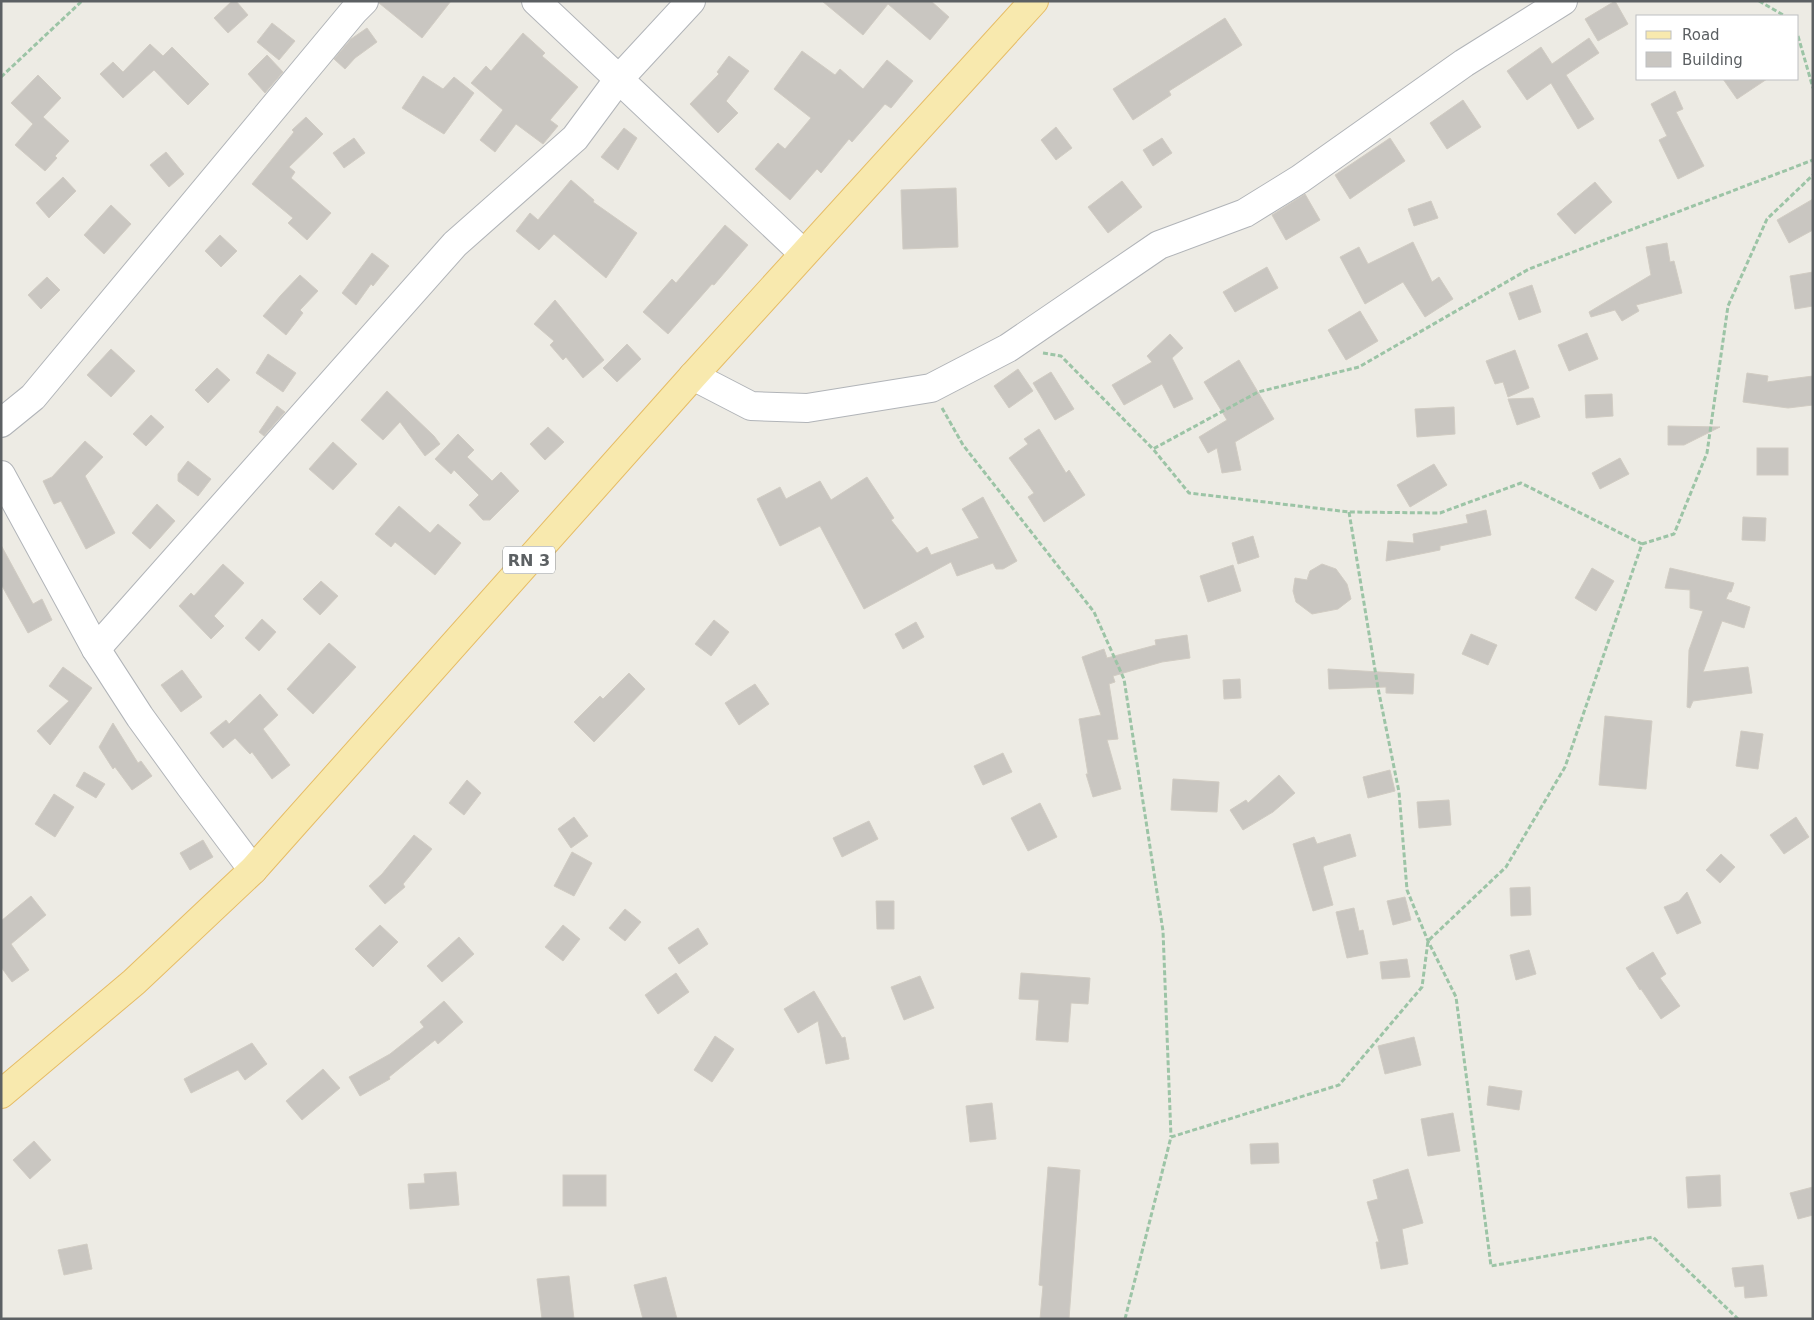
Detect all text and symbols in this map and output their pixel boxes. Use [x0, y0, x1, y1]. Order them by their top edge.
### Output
legend [1636, 15, 1799, 80]
text: Road [1682, 26, 1720, 44]
text: Building [1682, 51, 1743, 69]
road number: RN 3 [503, 546, 555, 574]

